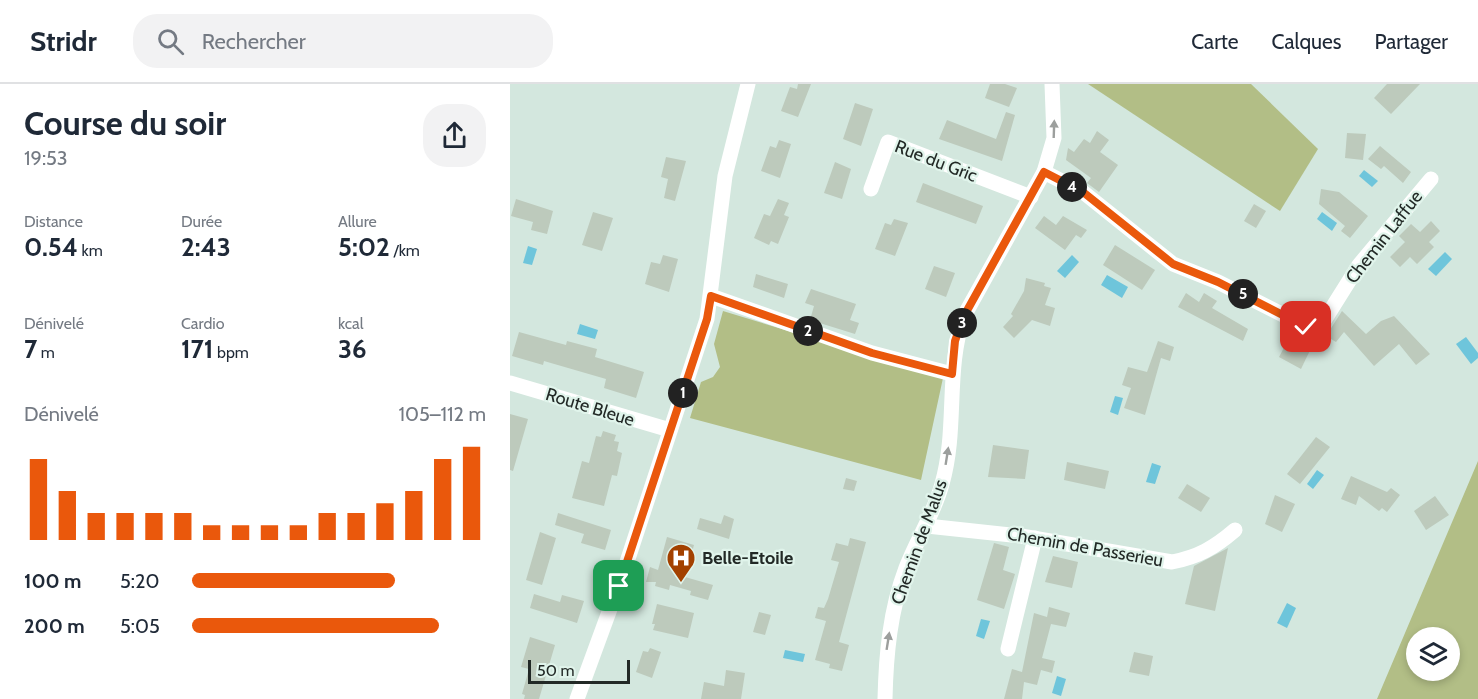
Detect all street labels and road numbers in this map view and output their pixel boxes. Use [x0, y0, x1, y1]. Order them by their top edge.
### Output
street label: Rue du Gric [892, 135, 980, 187]
street label: Chemin Laffue [1341, 186, 1427, 288]
street label: Route Bleue [543, 383, 637, 431]
street label: Chemin de Malus [886, 477, 952, 607]
street label: Chemin de Passerieu [1005, 522, 1165, 572]

